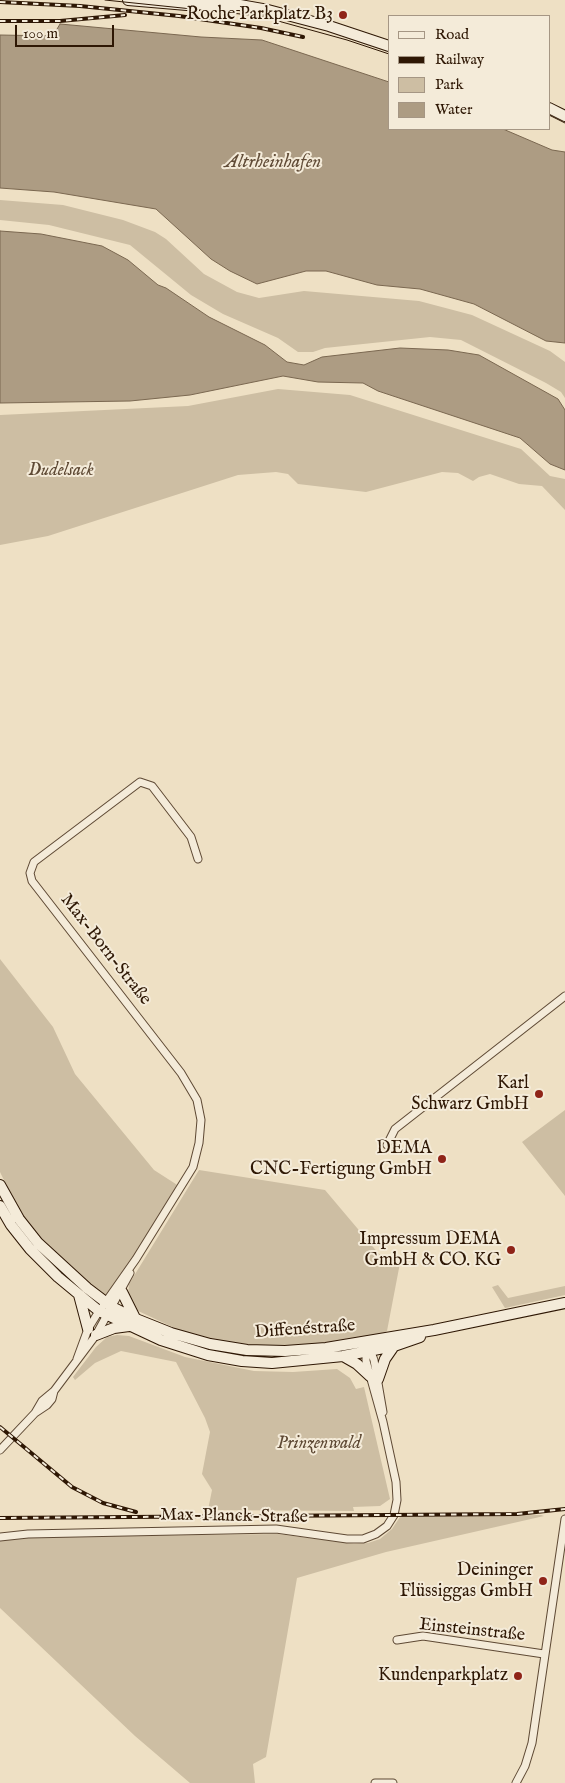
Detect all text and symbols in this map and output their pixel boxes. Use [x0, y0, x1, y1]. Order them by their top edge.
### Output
place label: Roche Parkplatz B3 [187, 4, 333, 26]
marker: Roche Parkplatz B3 [337, 9, 349, 21]
scale bar [18, 15, 116, 47]
legend [388, 15, 550, 130]
text: 100 m [23, 24, 58, 43]
text: Road [435, 25, 469, 44]
text: Railway [435, 50, 484, 69]
text: Park [435, 75, 464, 94]
text: Water [435, 100, 472, 119]
water label: Altrheinhafen [225, 152, 321, 174]
park label: Dudelsack [28, 460, 94, 482]
street label: Max-Born-Straße [55, 890, 155, 1010]
place label: Karl Schwarz GmbH [411, 1073, 529, 1116]
marker: Karl Schwarz GmbH [533, 1088, 545, 1100]
place label: DEMA CNC-Fertigung GmbH [250, 1138, 432, 1180]
marker: DEMA CNC-Fertigung GmbH [436, 1153, 448, 1165]
place label: Impressum DEMA GmbH & CO. KG [359, 1229, 501, 1272]
marker: Impressum DEMA GmbH & CO. KG [505, 1244, 517, 1256]
street label: Diffenéstraße [254, 1316, 356, 1344]
park label: Prinzenwald [277, 1433, 361, 1455]
street label: Max-Planck-Straße [160, 1505, 308, 1529]
place label: Deininger Flüssiggas GmbH [399, 1560, 533, 1602]
marker: Deininger Flüssiggas GmbH [537, 1575, 549, 1587]
street label: Einsteinstraße [418, 1615, 526, 1647]
place label: Kundenparkplatz [378, 1665, 508, 1687]
marker: Kundenparkplatz [512, 1670, 524, 1682]

